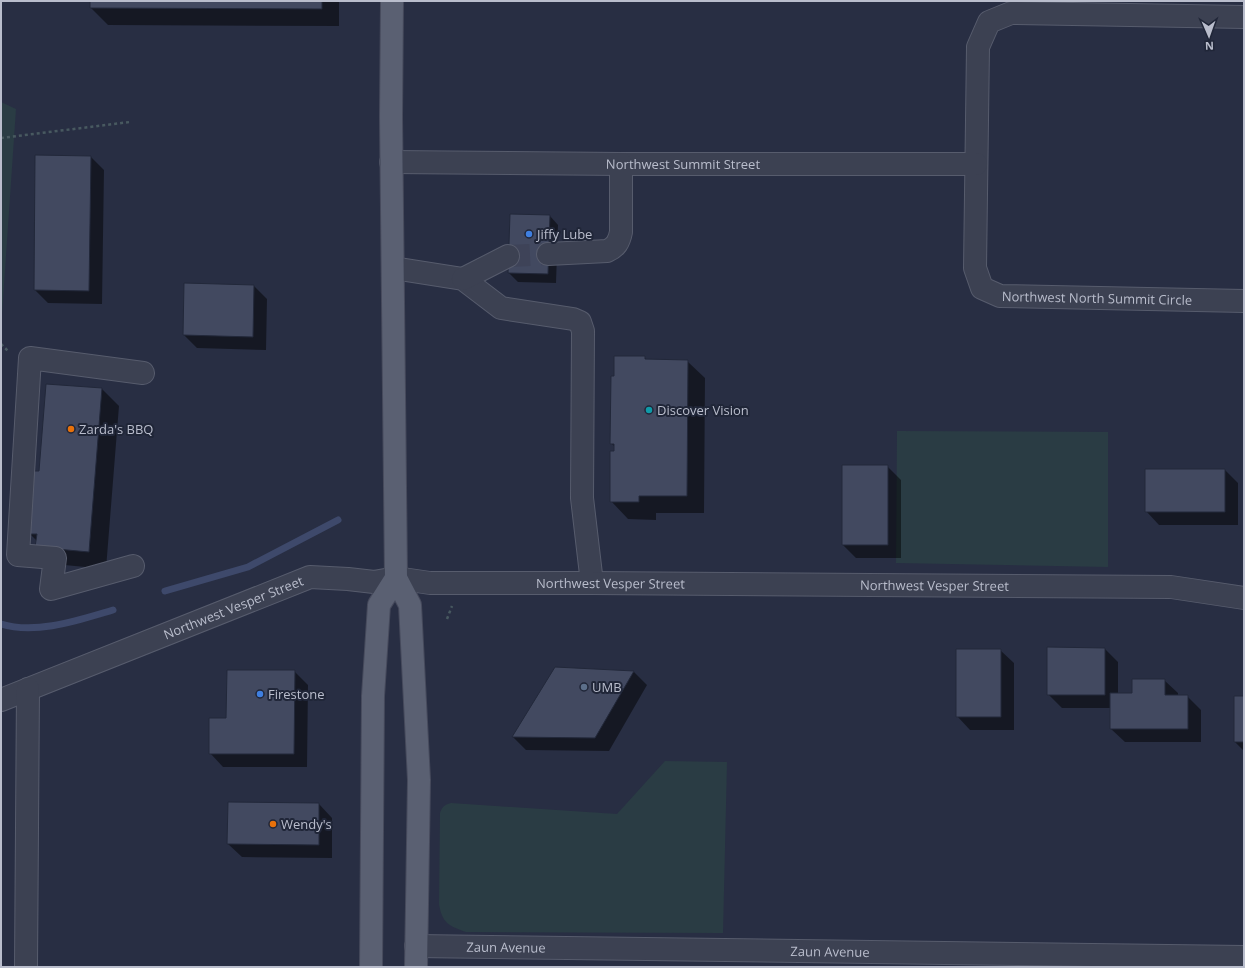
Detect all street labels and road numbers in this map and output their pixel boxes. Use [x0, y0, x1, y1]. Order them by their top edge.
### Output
street label: Northwest Summit Street [606, 155, 760, 173]
street label: Northwest North Summit Circle [1002, 287, 1192, 309]
street label: Northwest Vesper Street [161, 572, 306, 643]
street label: Northwest Vesper Street [536, 574, 685, 593]
street label: Northwest Vesper Street [860, 576, 1009, 595]
street label: Zaun Avenue [466, 938, 546, 957]
street label: Zaun Avenue [790, 942, 870, 961]

